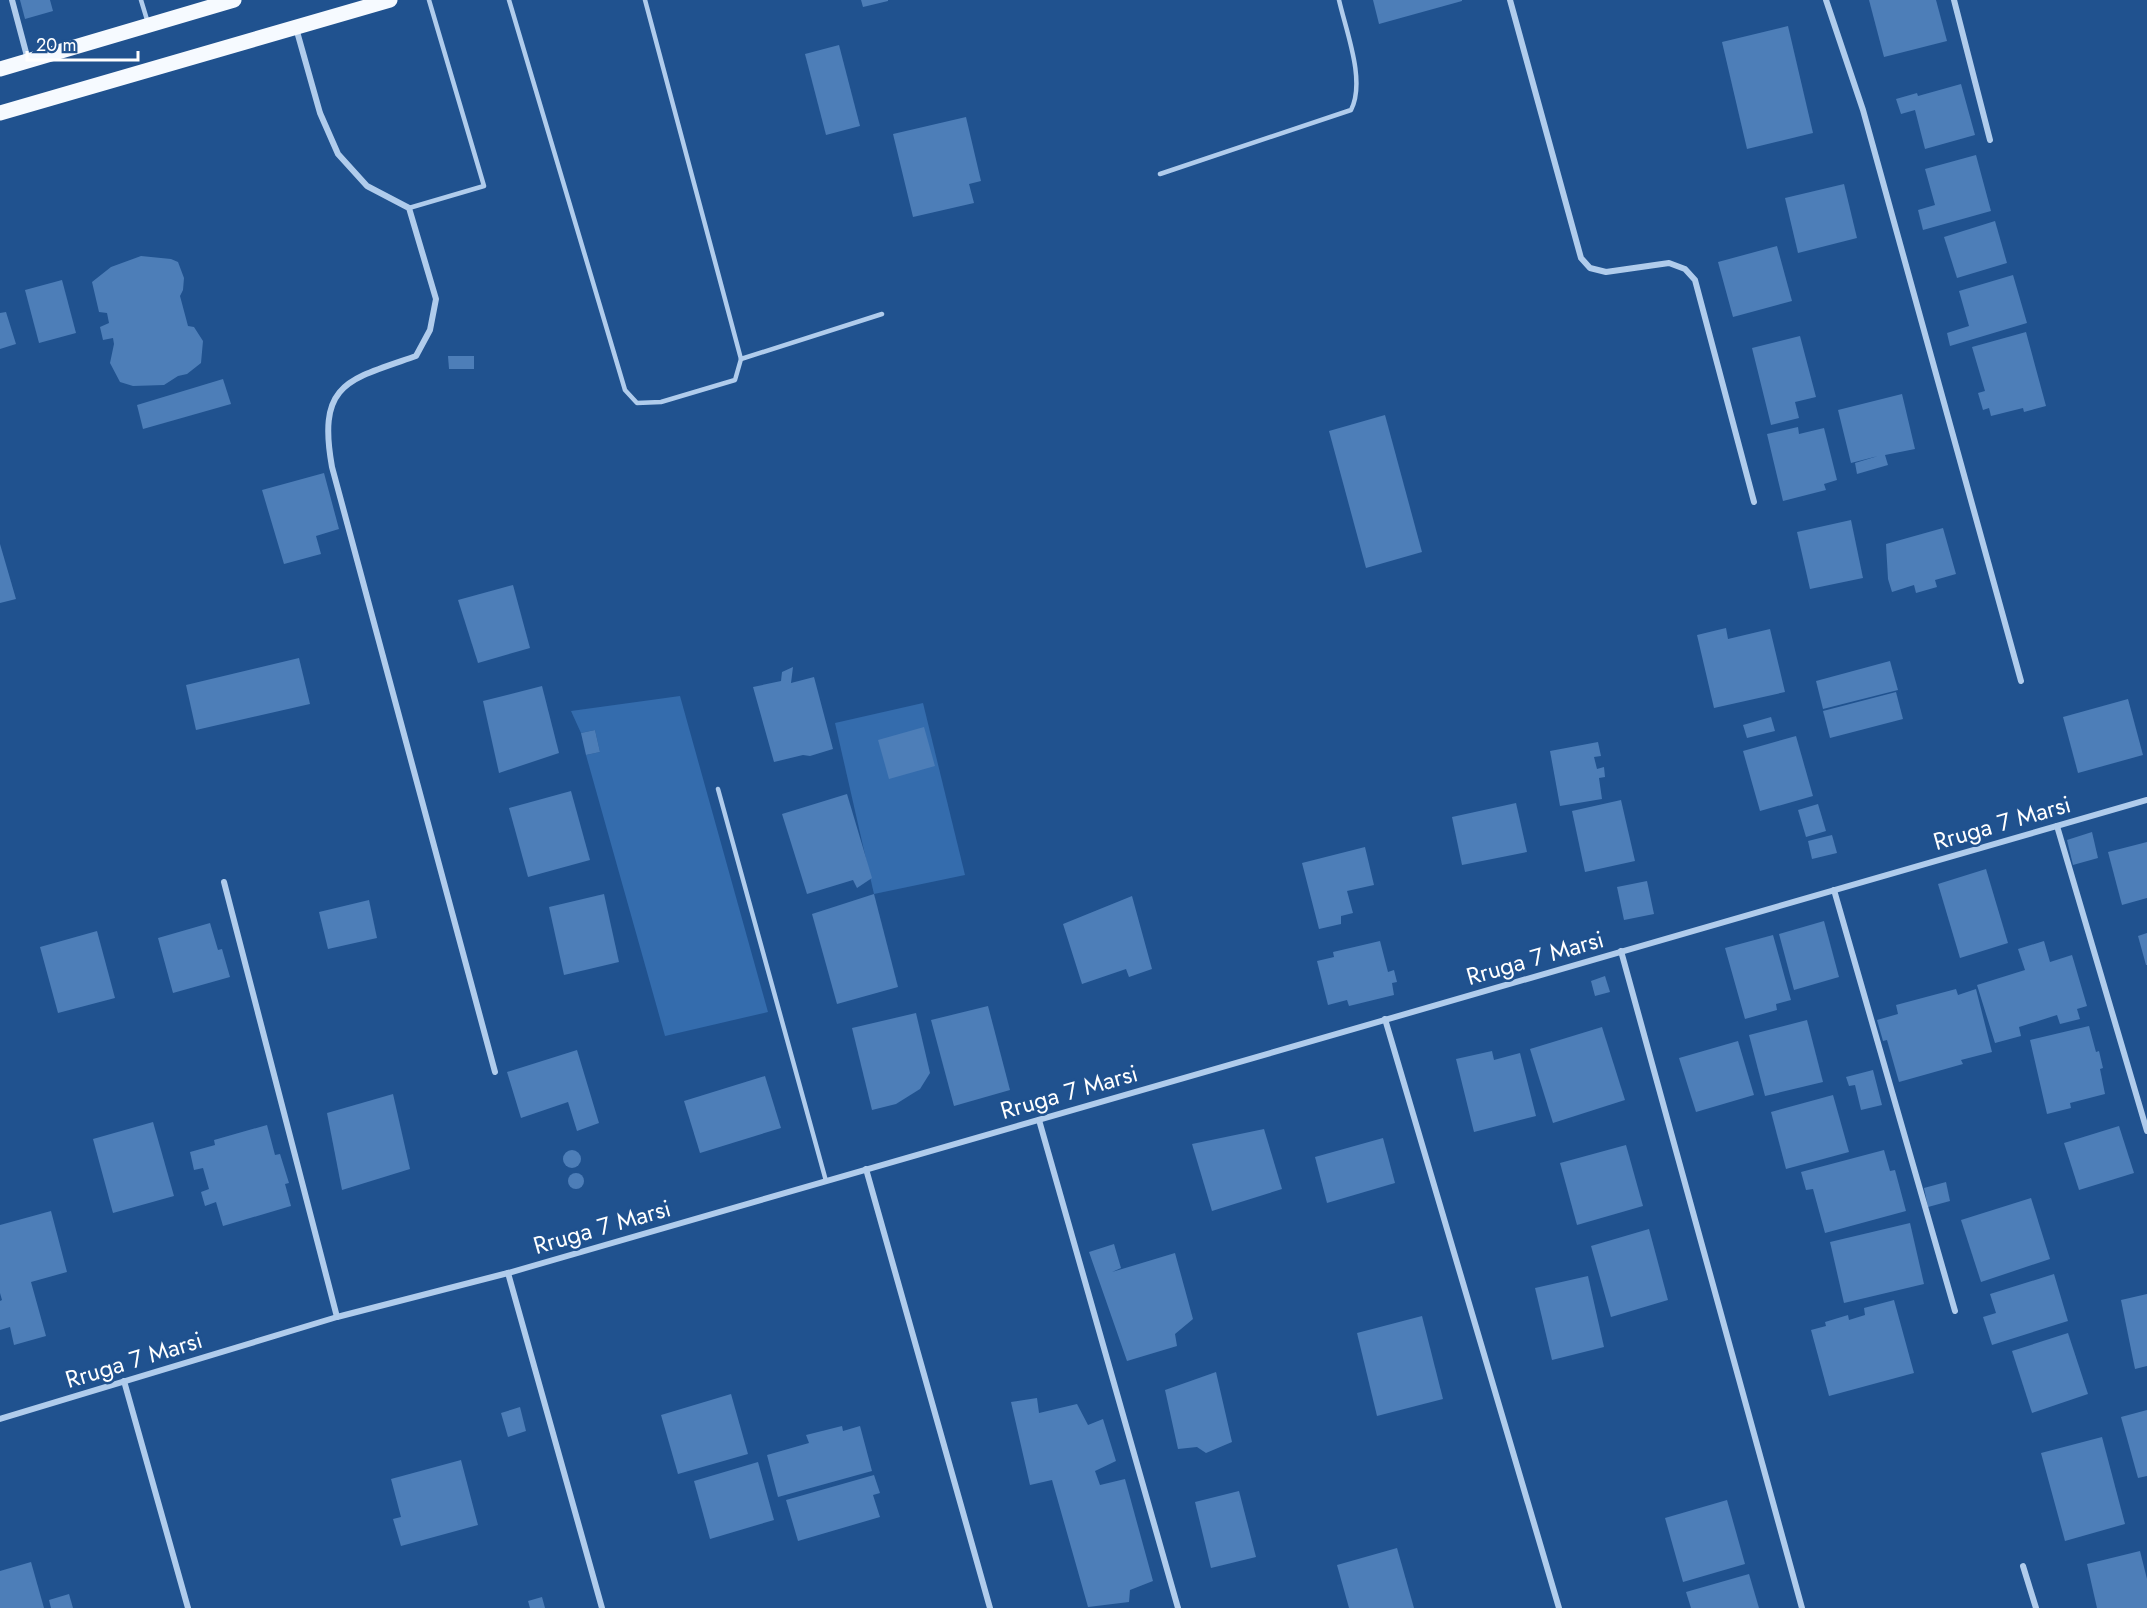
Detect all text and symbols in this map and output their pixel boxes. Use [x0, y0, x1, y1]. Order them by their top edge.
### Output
scale bar [27, 24, 138, 62]
text: 20 m [36, 32, 76, 58]
street label: Rruga 7 Marsi [1929, 786, 2075, 859]
street label: Rruga 7 Marsi [1462, 921, 1608, 994]
street label: Rruga 7 Marsi [996, 1055, 1142, 1128]
street label: Rruga 7 Marsi [529, 1190, 675, 1263]
street label: Rruga 7 Marsi [61, 1322, 207, 1397]

